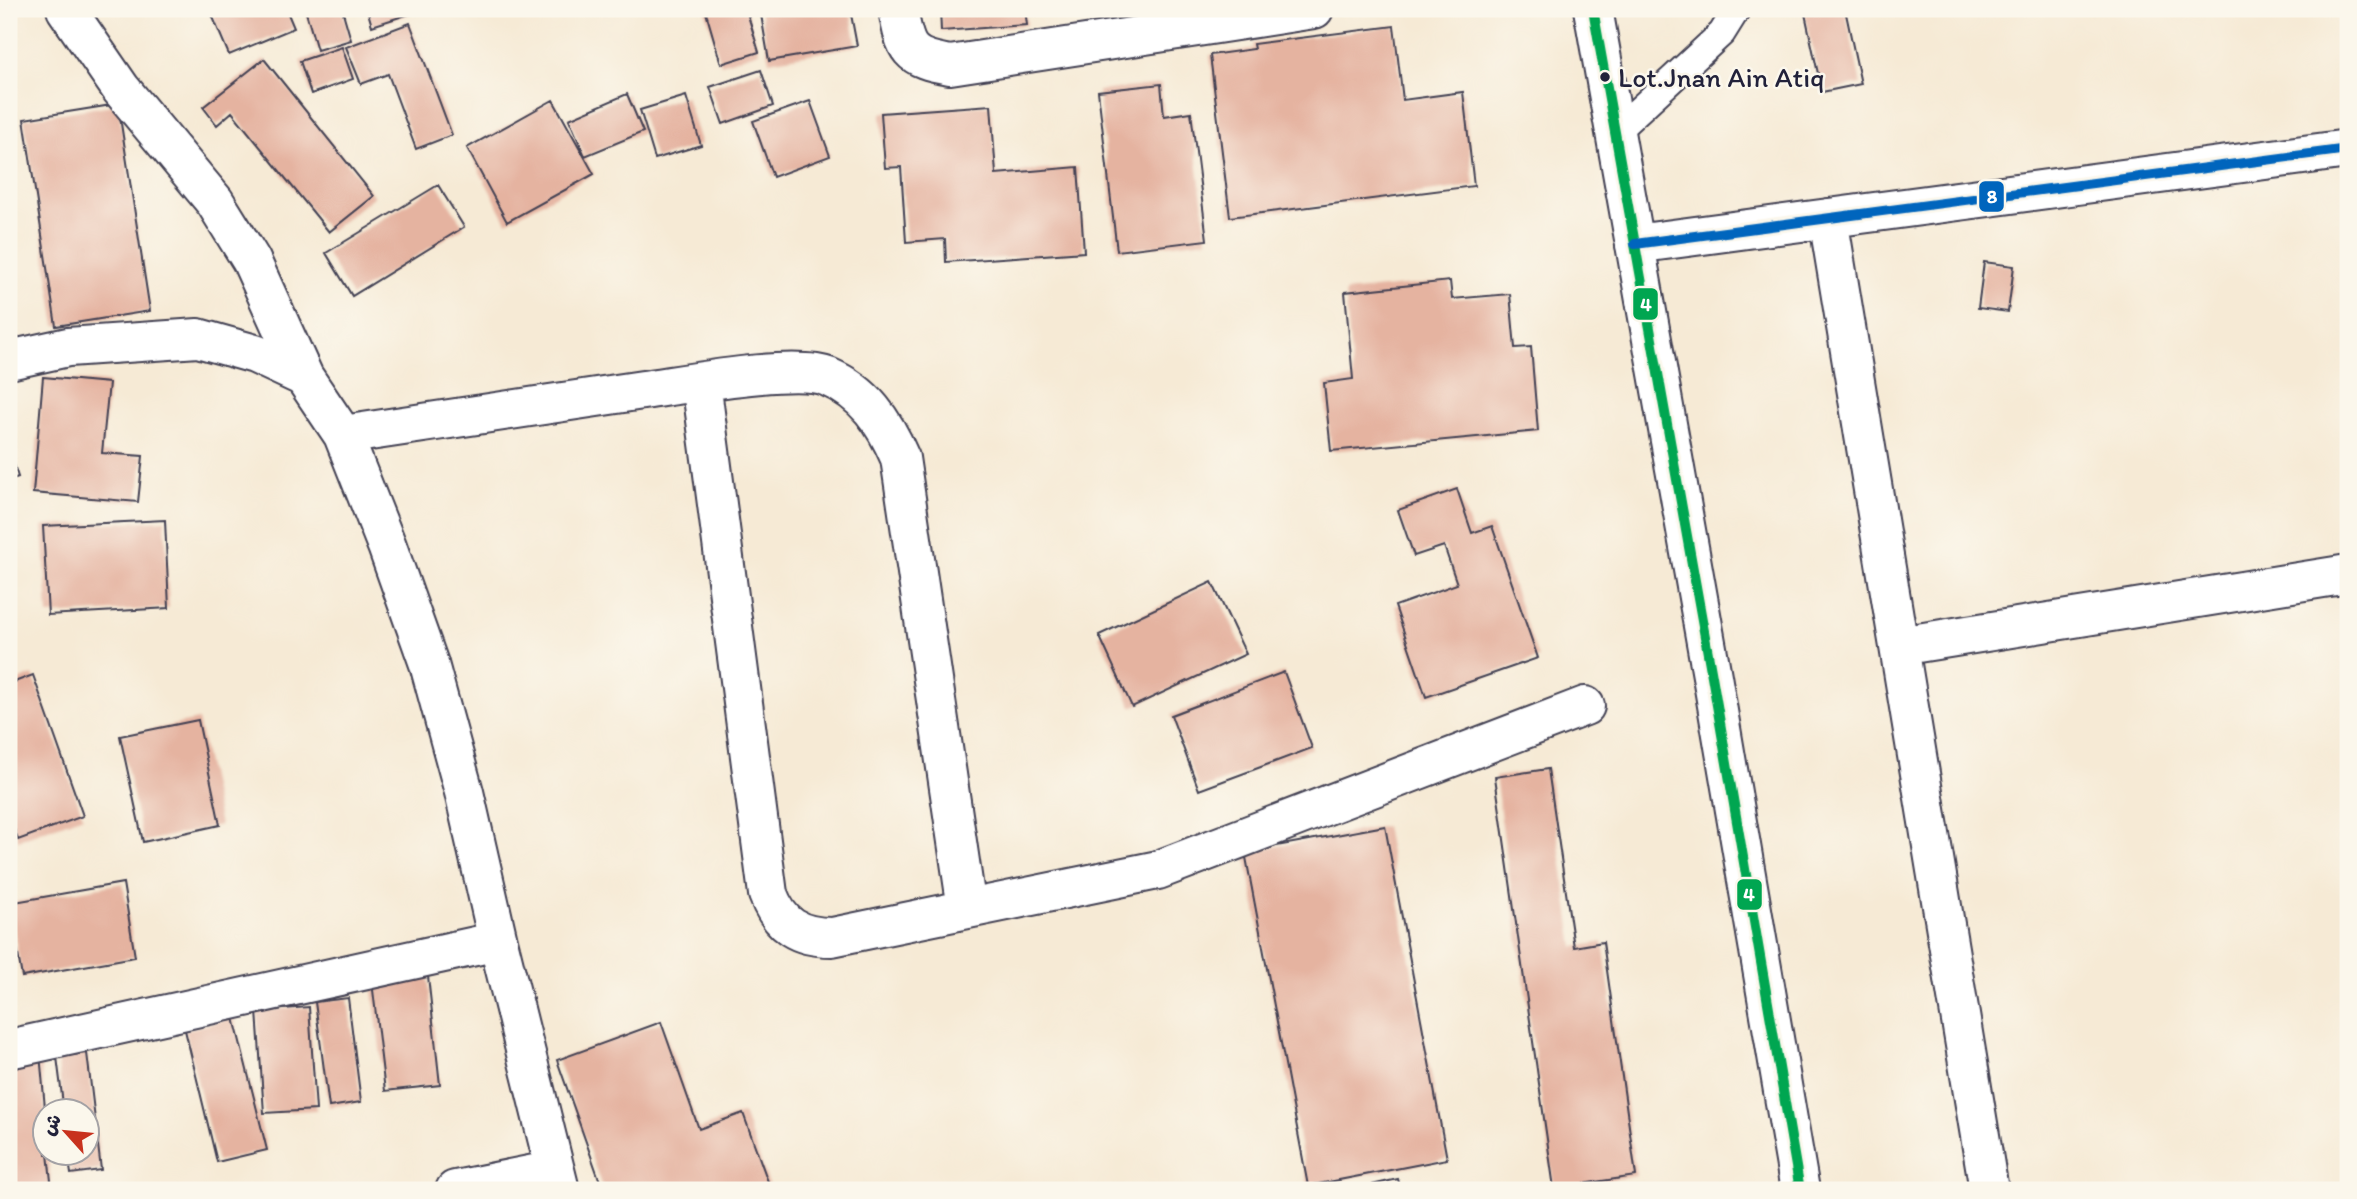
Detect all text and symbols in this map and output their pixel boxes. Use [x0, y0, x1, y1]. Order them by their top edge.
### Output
place label: Lot.Jnan Ain Atiq [1618, 60, 1825, 94]
marker: Lot.Jnan Ain Atiq [1598, 70, 1612, 84]
line badge: 8 [1978, 180, 2005, 213]
text: 8 [1987, 185, 1998, 208]
line badge: 4 [1632, 287, 1659, 321]
text: 4 [1640, 293, 1652, 316]
line badge: 4 [1736, 878, 1763, 911]
text: 4 [1743, 883, 1755, 906]
north arrow [32, 1098, 102, 1168]
text: ش [36, 1110, 66, 1139]

